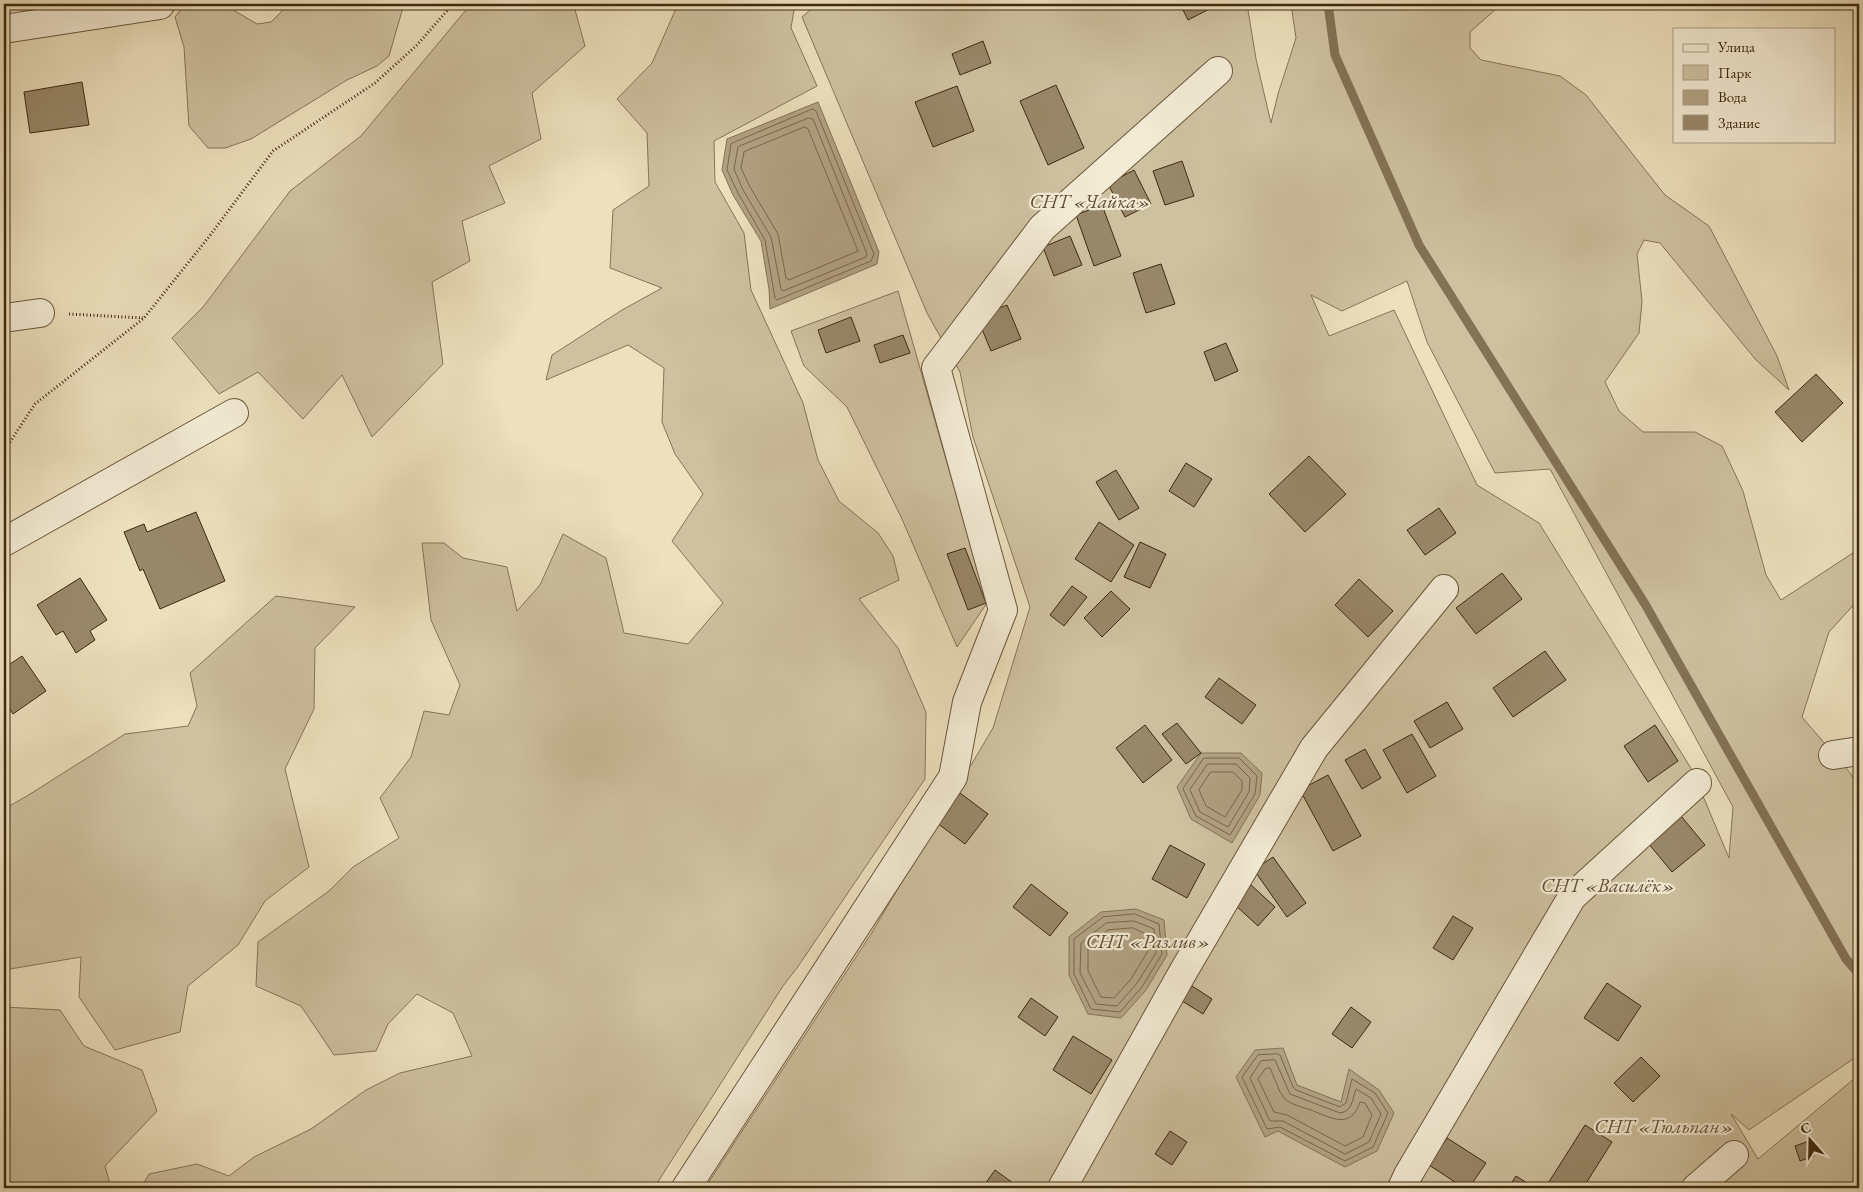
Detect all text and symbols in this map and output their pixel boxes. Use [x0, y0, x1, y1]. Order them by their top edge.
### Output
legend [1673, 28, 1836, 142]
text: Улица [1717, 37, 1755, 56]
text: Парк [1718, 63, 1751, 82]
text: Вода [1718, 87, 1747, 106]
text: Здание [1718, 113, 1760, 132]
park label: СНТ «Чайка» [1030, 188, 1150, 214]
park label: СНТ «Василёк» [1541, 872, 1675, 898]
park label: СНТ «Разлив» [1086, 928, 1210, 954]
park label: СНТ «Тюльпан» [1594, 1113, 1734, 1139]
north arrow [1786, 1114, 1836, 1164]
text: С [1798, 1118, 1813, 1138]

